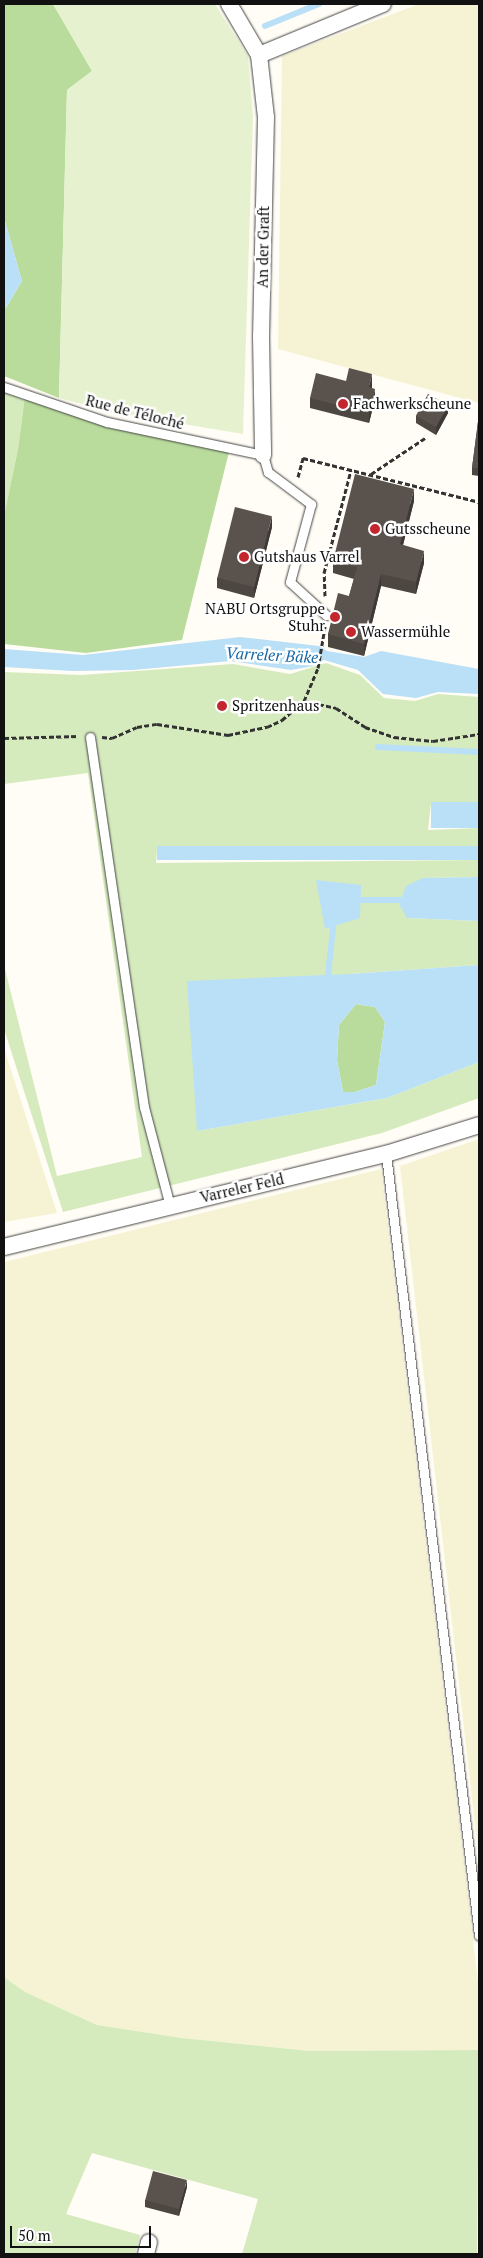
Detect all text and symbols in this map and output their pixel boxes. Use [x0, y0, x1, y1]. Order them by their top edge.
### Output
street label: An der Graft [253, 206, 273, 288]
street label: Rue de Téloché [84, 391, 186, 433]
place label: Fachwerkscheune [353, 395, 471, 413]
marker: Fachwerkscheune [337, 398, 349, 410]
place label: Gutsscheune [385, 520, 471, 538]
marker: Gutsscheune [369, 523, 381, 535]
place label: Gutshaus Varrel [254, 548, 360, 566]
marker: Gutshaus Varrel [238, 551, 250, 563]
place label: NABU Ortsgruppe Stuhr [205, 599, 325, 634]
marker: NABU Ortsgruppe Stuhr [329, 611, 341, 623]
place label: Wassermühle [361, 623, 450, 641]
marker: Wassermühle [345, 626, 357, 638]
water label: Varreler Bäke [225, 643, 319, 667]
place label: Spritzenhaus [232, 697, 319, 715]
marker: Spritzenhaus [216, 700, 228, 712]
street label: Varreler Feld [198, 1170, 286, 1206]
scale bar [12, 2216, 154, 2248]
text: 50 m [18, 2225, 51, 2245]

